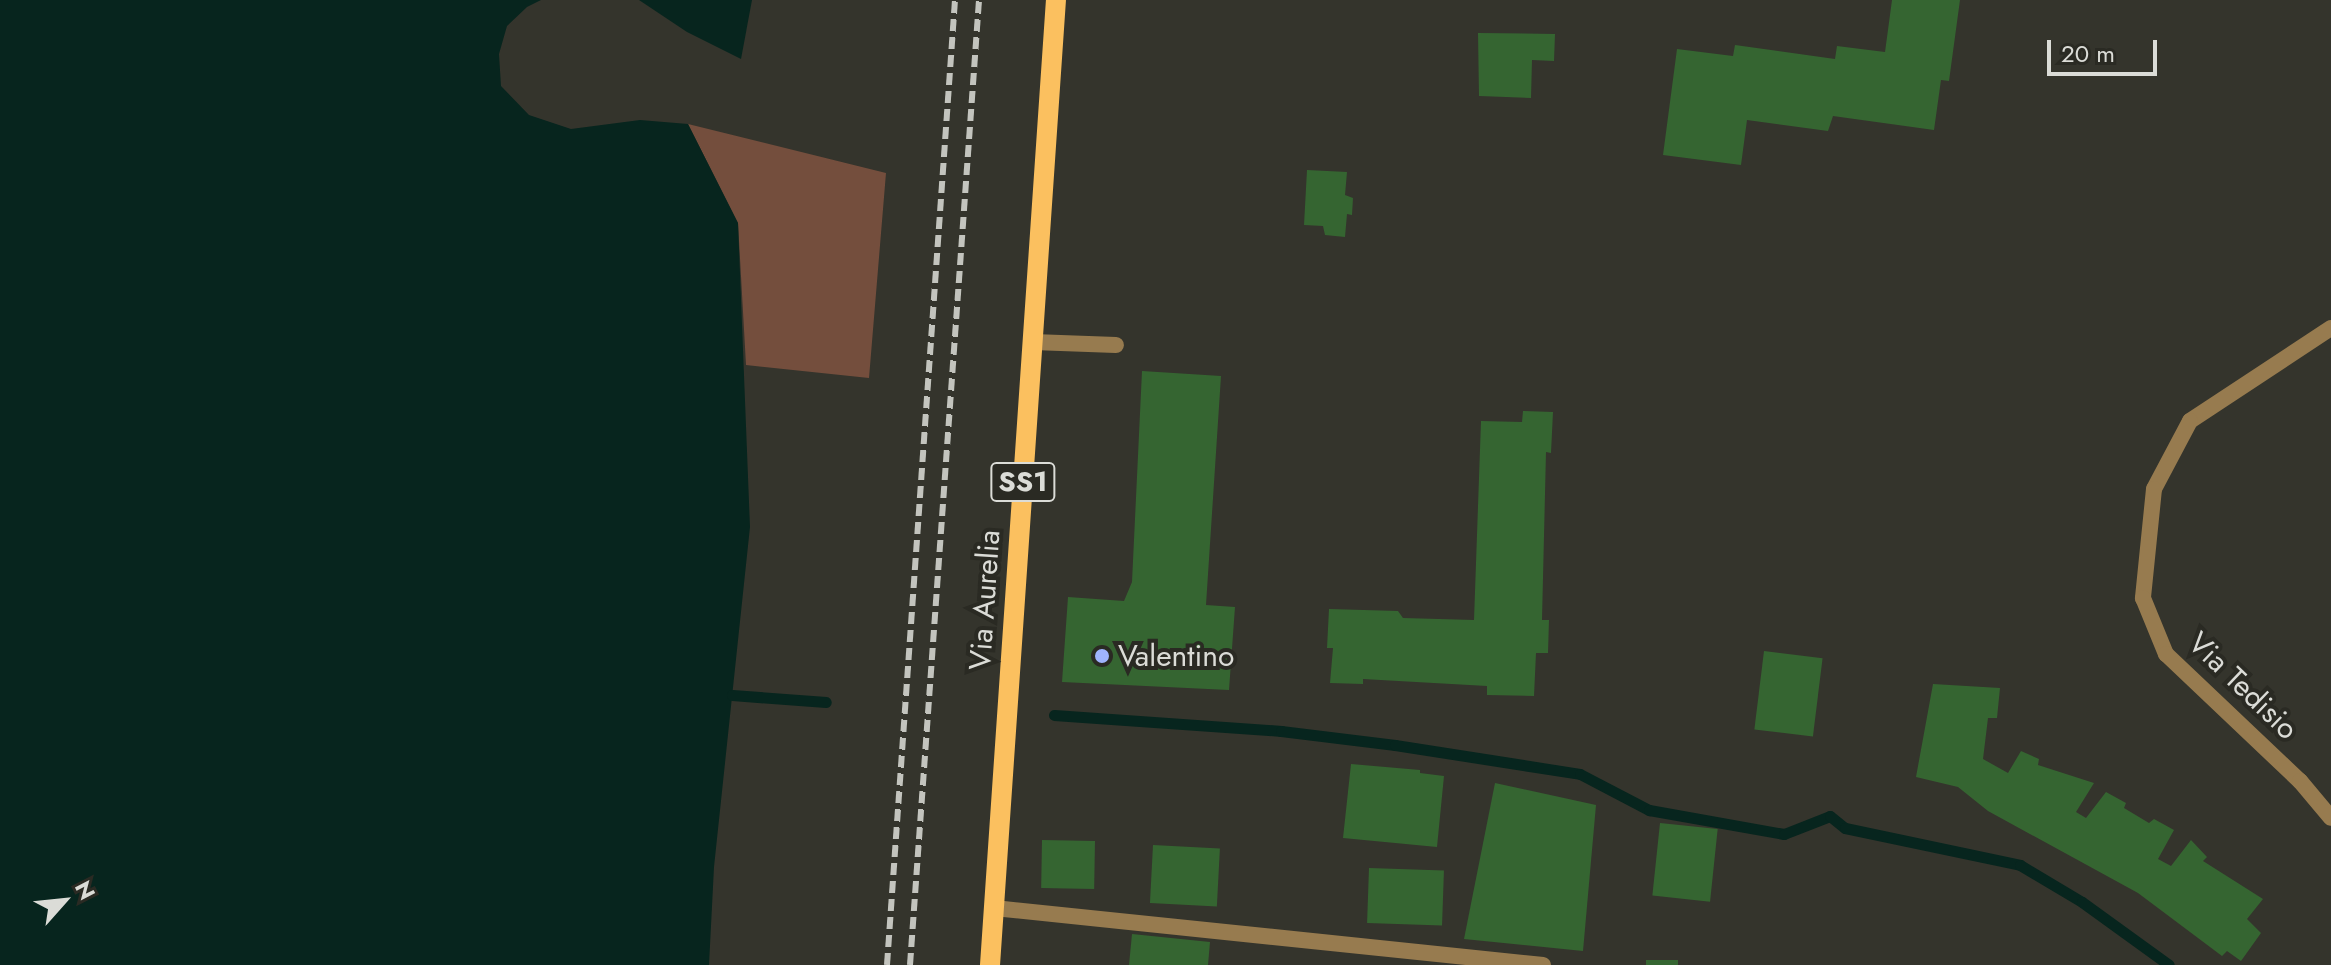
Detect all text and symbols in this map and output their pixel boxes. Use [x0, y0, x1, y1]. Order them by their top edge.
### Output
scale bar [2051, 24, 2161, 74]
text: 20 m [2061, 36, 2115, 71]
road number: SS1 [989, 458, 1057, 506]
street label: Via Aurelia [962, 529, 1008, 671]
street label: Via Tedisio [2181, 625, 2305, 747]
place label: Valentino [1118, 638, 1234, 674]
marker: Valentino [1093, 647, 1111, 665]
north arrow [24, 861, 104, 941]
text: N [67, 875, 104, 905]

